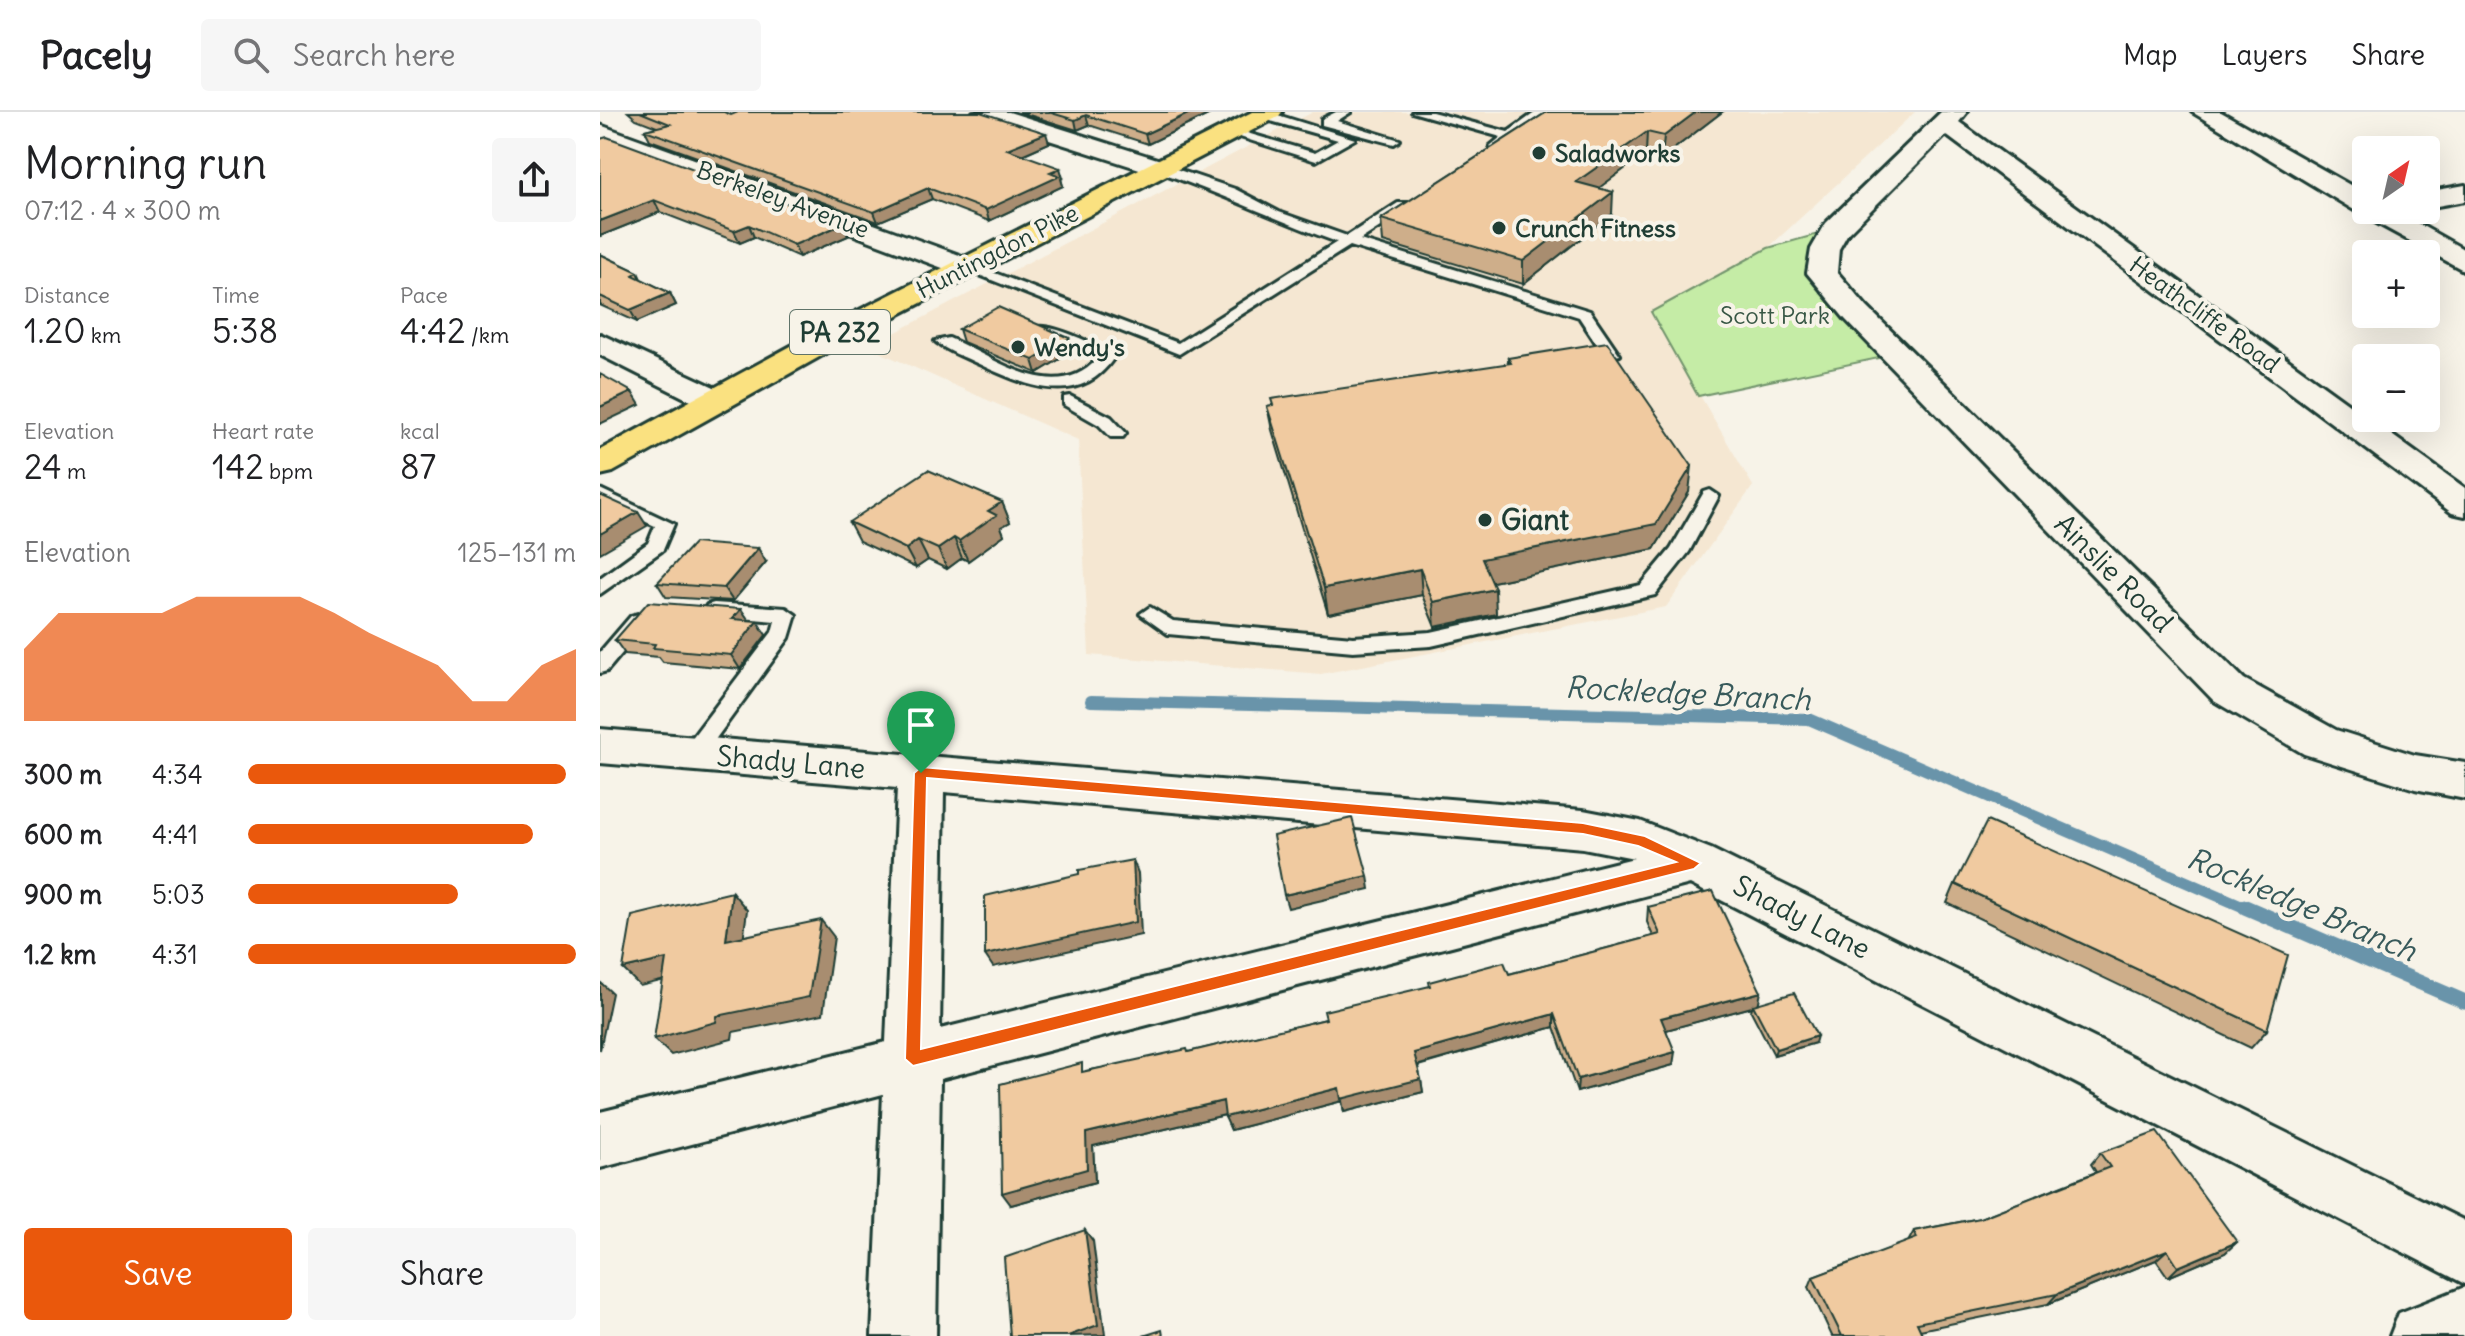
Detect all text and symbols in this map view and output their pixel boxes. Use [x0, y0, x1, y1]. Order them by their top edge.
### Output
search box [201, 19, 761, 91]
text: Pacely [40, 32, 153, 79]
icon: search [229, 33, 273, 77]
text: Search here [293, 36, 455, 74]
text: Map [2123, 37, 2178, 73]
text: Layers [2222, 37, 2308, 73]
text: Share [2352, 37, 2425, 73]
text: Morning run [24, 136, 267, 191]
north arrow [2352, 136, 2440, 224]
map controls [2352, 136, 2440, 432]
button: share [492, 138, 576, 222]
place label: Saladworks [1555, 138, 1681, 168]
marker: Saladworks [1530, 144, 1548, 162]
street label: Berkeley Avenue [693, 154, 873, 244]
text: 07:12 · 4 × 300 m [24, 194, 221, 227]
street label: Huntingdon Pike [911, 197, 1083, 305]
place label: Crunch Fitness [1515, 213, 1676, 243]
marker: Crunch Fitness [1490, 219, 1508, 237]
button: + [2352, 240, 2440, 328]
street label: Heathcliffe Road [2124, 249, 2286, 379]
text: Distance [24, 281, 110, 309]
text: Time [212, 281, 260, 309]
text: Pace [400, 281, 448, 309]
park label: Scott Park [1720, 300, 1830, 330]
text: 1.20 [24, 309, 86, 352]
text: 5:38 [212, 309, 278, 352]
text: 4:42 [400, 309, 466, 352]
road number: PA 232 [790, 310, 890, 354]
text: km [86, 321, 121, 349]
text: /km [466, 321, 509, 349]
place label: Wendy's [1034, 332, 1125, 362]
marker: Wendy's [1009, 338, 1027, 356]
button: − [2352, 344, 2440, 432]
text: Elevation [24, 417, 114, 445]
text: Heart rate [212, 417, 314, 445]
text: kcal [400, 417, 440, 445]
text: 24 [24, 445, 62, 488]
text: 142 [212, 445, 264, 488]
text: 87 [400, 445, 436, 488]
text: m [62, 457, 86, 485]
text: bpm [264, 457, 313, 485]
place label: Giant [1501, 502, 1569, 538]
street label: Ainslie Road [2047, 506, 2181, 640]
marker: Giant [1476, 511, 1494, 529]
text: Elevation [24, 536, 131, 569]
text: 125–131 m [458, 536, 576, 569]
water label: Rockledge Branch [1564, 668, 1812, 718]
pin [887, 691, 955, 773]
icon: arrive [899, 703, 943, 747]
street label: Shady Lane [715, 738, 867, 786]
text: 300 m [24, 758, 102, 791]
text: 4:34 [152, 758, 203, 791]
text: 600 m [24, 818, 102, 851]
text: 4:41 [152, 818, 198, 851]
water label: Rockledge Branch [2182, 839, 2423, 970]
street label: Shady Lane [1727, 867, 1877, 967]
text: 900 m [24, 878, 102, 911]
text: 5:03 [152, 878, 205, 911]
text: 1.2 km [24, 938, 96, 971]
text: 4:31 [152, 938, 198, 971]
button: Save [24, 1228, 292, 1320]
button: Share [308, 1228, 576, 1320]

